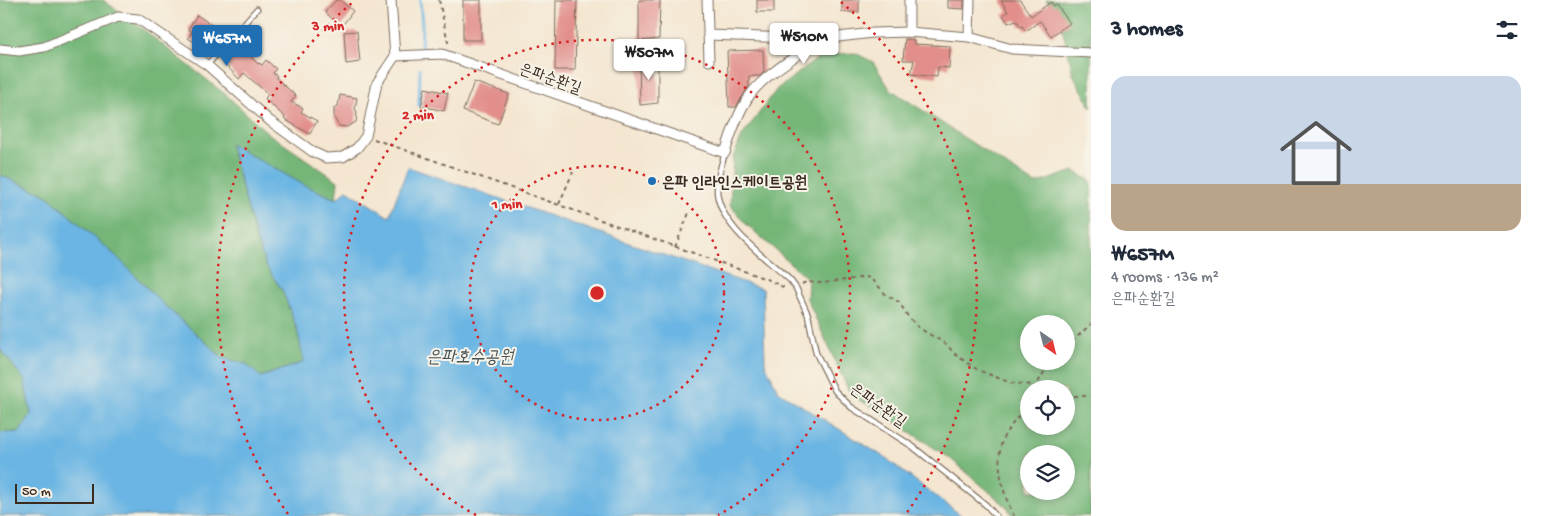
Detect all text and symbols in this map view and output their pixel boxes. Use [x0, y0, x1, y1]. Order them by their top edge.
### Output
icon: filters [1493, 16, 1521, 44]
text: 3 min [311, 18, 345, 36]
text: 3 homes [1111, 18, 1183, 43]
pin: ₩510M [769, 22, 839, 65]
pin: ₩657M [192, 24, 262, 67]
text: ₩510M [781, 29, 827, 48]
text: ₩657M [203, 31, 251, 50]
pin: ₩507M [614, 38, 684, 81]
text: ₩507M [625, 45, 673, 64]
street label: 은파순환길 [516, 60, 584, 100]
text: 2 min [402, 107, 435, 125]
icon: home [1271, 108, 1361, 198]
place label: 은파 인라인스케이트공원 [662, 174, 808, 194]
marker: 은파 인라인스케이트공원 [646, 175, 658, 187]
text: 1 min [491, 196, 523, 214]
text: ₩657M [1111, 244, 1174, 269]
text: 4 rooms · 136 m² [1111, 269, 1219, 288]
centre of rings [588, 284, 606, 302]
text: 은파순환길 [1111, 291, 1175, 310]
north arrow [1020, 315, 1075, 370]
map controls [1020, 315, 1075, 500]
water label: 은파호수공원 [427, 348, 515, 369]
street label: 은파순환길 [845, 380, 909, 433]
button: locate [1020, 380, 1075, 435]
button: layers [1020, 445, 1075, 500]
scale bar [15, 481, 94, 504]
text: 50 m [22, 484, 51, 501]

